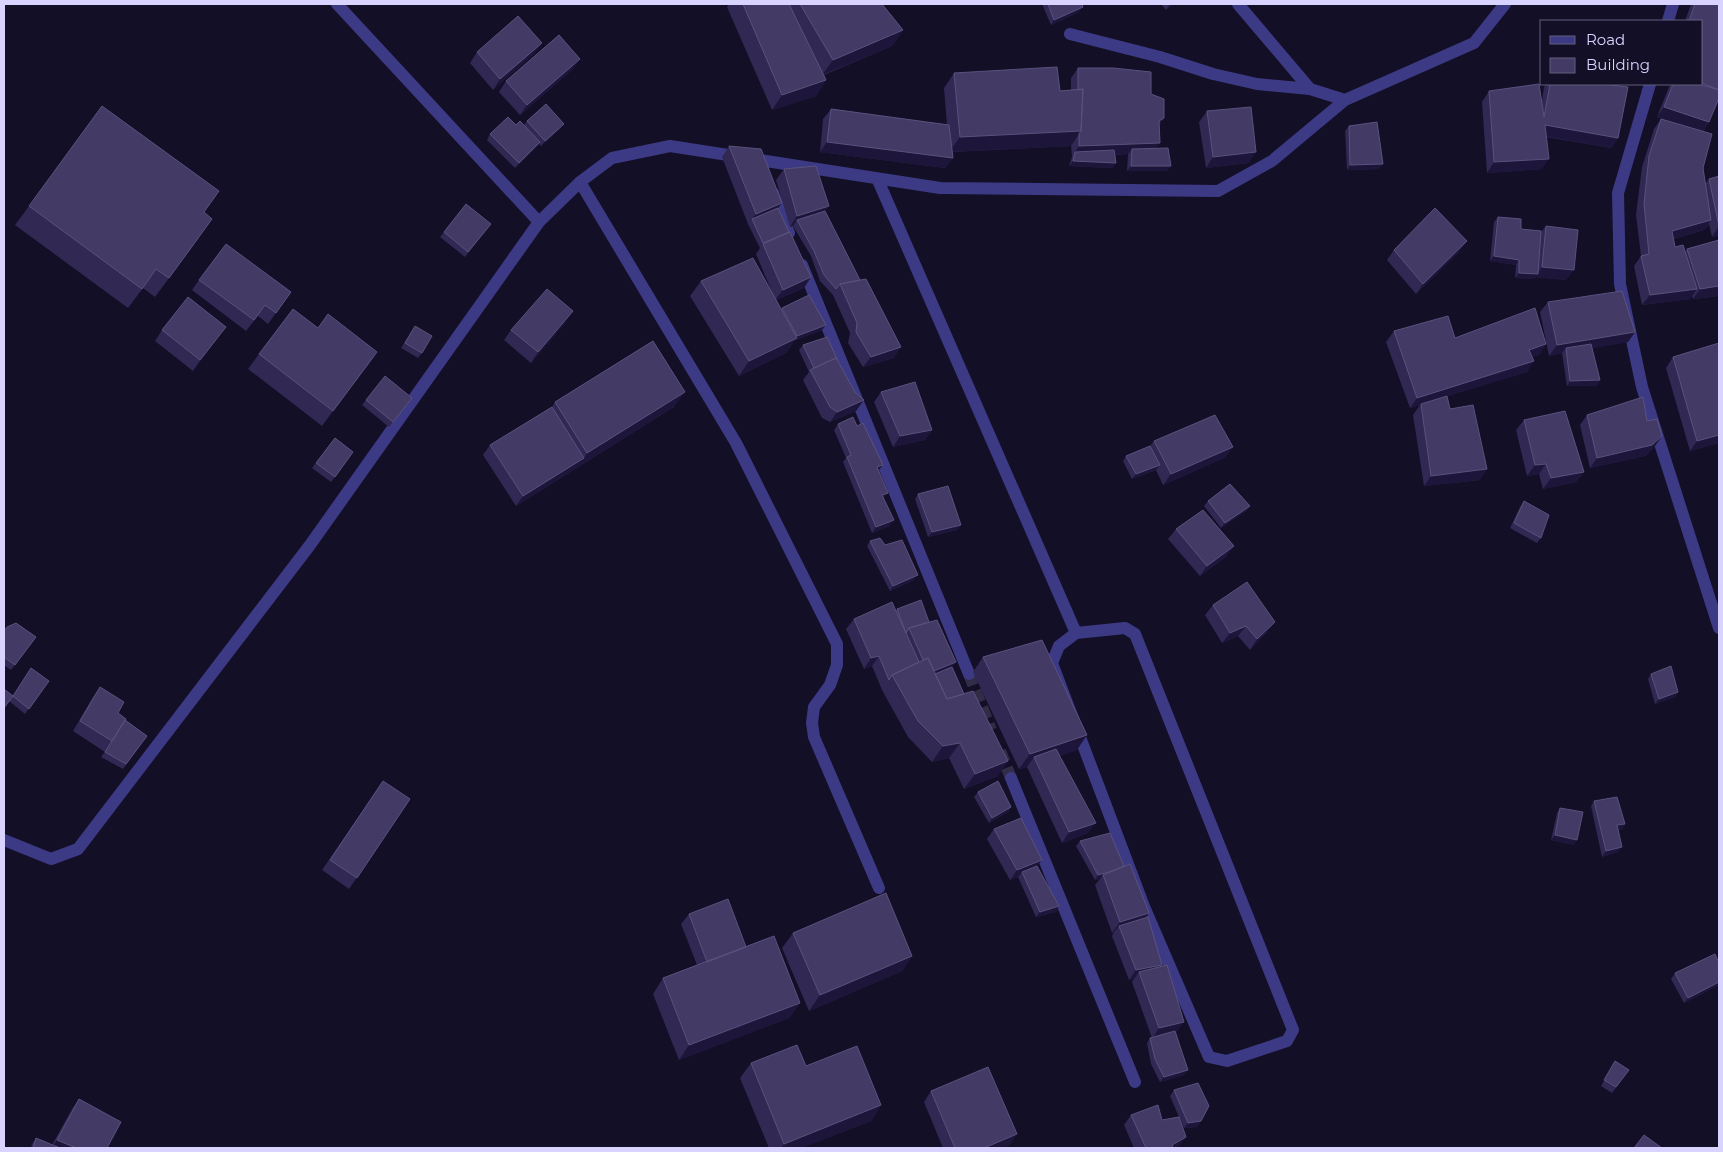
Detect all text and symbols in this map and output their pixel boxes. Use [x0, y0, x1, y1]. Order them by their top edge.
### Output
legend [1540, 20, 1703, 85]
text: Road [1586, 30, 1625, 49]
text: Building [1586, 55, 1650, 74]

